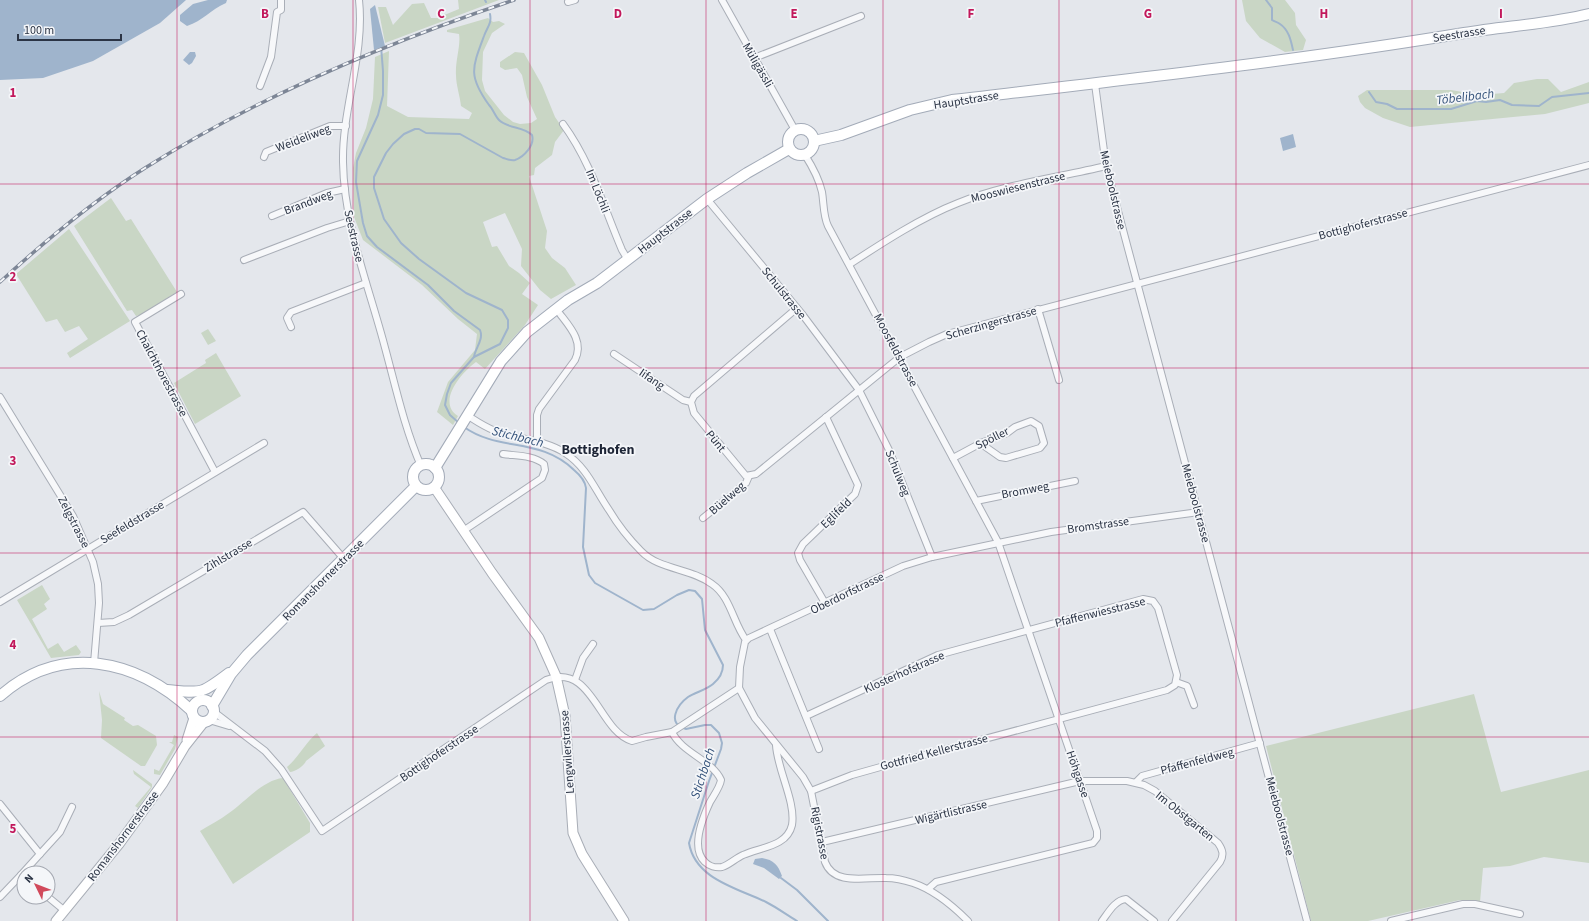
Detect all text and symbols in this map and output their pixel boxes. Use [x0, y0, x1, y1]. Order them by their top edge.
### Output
text: B [261, 5, 269, 23]
text: C [437, 5, 445, 23]
text: D [614, 5, 622, 23]
text: E [790, 5, 798, 23]
text: F [968, 5, 975, 23]
text: G [1144, 5, 1152, 23]
text: H [1320, 5, 1328, 23]
text: I [1499, 5, 1503, 23]
scale bar [18, 16, 121, 42]
text: 100 m [24, 22, 54, 39]
street label: Seestrasse [1432, 22, 1487, 47]
street label: Müligässli [738, 40, 777, 91]
text: 1 [10, 84, 17, 102]
water label: Töbelibach [1435, 84, 1495, 109]
street label: Hauptstrasse [932, 87, 1000, 114]
street label: Weideliweg [273, 120, 333, 157]
street label: Meieboolstrasse [1095, 149, 1130, 232]
street label: Im Löchli [581, 167, 614, 216]
street label: Mooswiesenstrasse [969, 168, 1067, 207]
street label: Brandweg [281, 185, 335, 219]
street label: Hauptstrasse [634, 204, 696, 258]
street label: Bottighoferstrasse [1317, 204, 1410, 245]
street label: Seestrasse [339, 208, 368, 264]
street label: Schulstrasse [757, 264, 810, 323]
text: 2 [10, 268, 17, 286]
street label: Scherzingerstrasse [944, 302, 1039, 345]
street label: Moosfeldstrasse [869, 311, 922, 390]
street label: Chalchthorestrasse [131, 327, 192, 420]
street label: Iifang [635, 365, 668, 394]
water label: Stichbach [490, 422, 546, 452]
street label: Spöller [972, 423, 1013, 454]
street label: Pünt [701, 427, 730, 456]
district label: Bottighofen [561, 440, 635, 460]
street label: Schulweg [881, 448, 914, 499]
text: 3 [10, 452, 17, 470]
street label: Meieboolstrasse [1177, 462, 1214, 545]
street label: Büelweg [706, 478, 749, 519]
street label: Bromweg [1000, 478, 1050, 503]
street label: Zelgstrasse [53, 493, 94, 551]
street label: Eglifeld [817, 494, 856, 532]
street label: Seefeldstrasse [97, 497, 168, 548]
street label: Bromstrasse [1066, 513, 1130, 538]
street label: Zihlstrasse [201, 534, 256, 577]
street label: Romanshornerstrasse [279, 536, 368, 625]
street label: Oberdorfstrasse [807, 568, 887, 619]
street label: Pfaffenwiesstrasse [1053, 593, 1147, 632]
text: 4 [10, 636, 17, 654]
street label: Klosterhofstrasse [861, 647, 947, 698]
street label: Lengwilerstrasse [556, 710, 579, 794]
street label: Bottighoferstrasse [397, 721, 482, 786]
street label: Gottfried Kellerstrasse [878, 730, 990, 775]
street label: Pfaffenfeldweg [1159, 744, 1236, 779]
water label: Stichbach [686, 745, 720, 801]
street label: Höhgasse [1062, 748, 1094, 800]
street label: Meieboolstrasse [1261, 775, 1298, 858]
street label: Romanshornerstrasse [84, 787, 163, 885]
street label: Im Obstgarten [1152, 787, 1218, 845]
street label: Wigärtlistrasse [913, 796, 989, 829]
street label: Rigistrasse [806, 805, 833, 861]
text: 5 [10, 820, 17, 838]
north arrow [16, 865, 56, 905]
text: N [21, 871, 37, 886]

